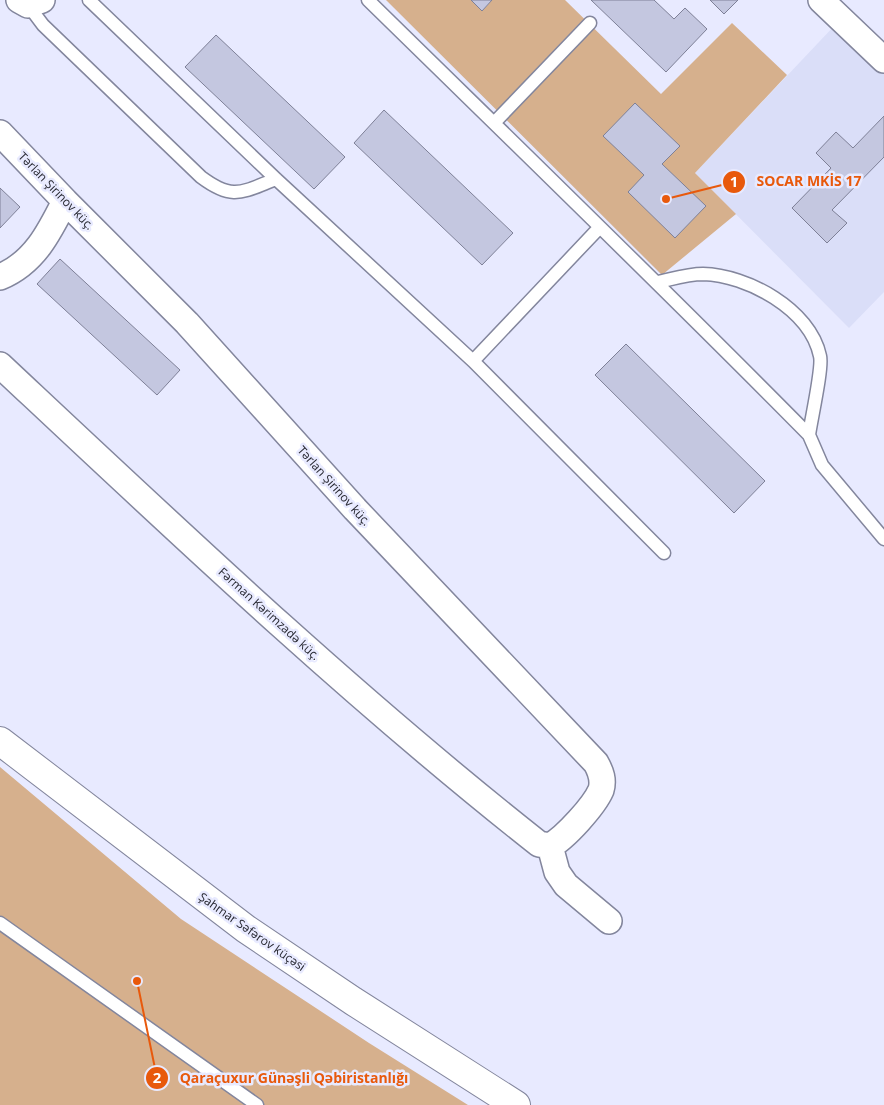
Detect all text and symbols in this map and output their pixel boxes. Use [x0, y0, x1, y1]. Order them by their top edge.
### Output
street label: Tərlan Şirinov küç. [15, 148, 98, 233]
callout: SOCAR MKİS 17 [721, 167, 871, 196]
text: 1 [730, 171, 738, 191]
text: SOCAR MKİS 17 [757, 171, 861, 190]
street label: Tərlan Şirinov küç. [294, 442, 375, 529]
street label: Fərman Kərimzadə küç. [215, 563, 324, 664]
street label: Şahmar Səfərov küçəsi [196, 888, 309, 975]
callout: Qaraçuxur Günəşli Qəbiristanlığı [145, 1063, 419, 1092]
text: 2 [153, 1067, 162, 1087]
text: Qaraçuxur Günəşli Qəbiristanlığı [180, 1068, 408, 1087]

